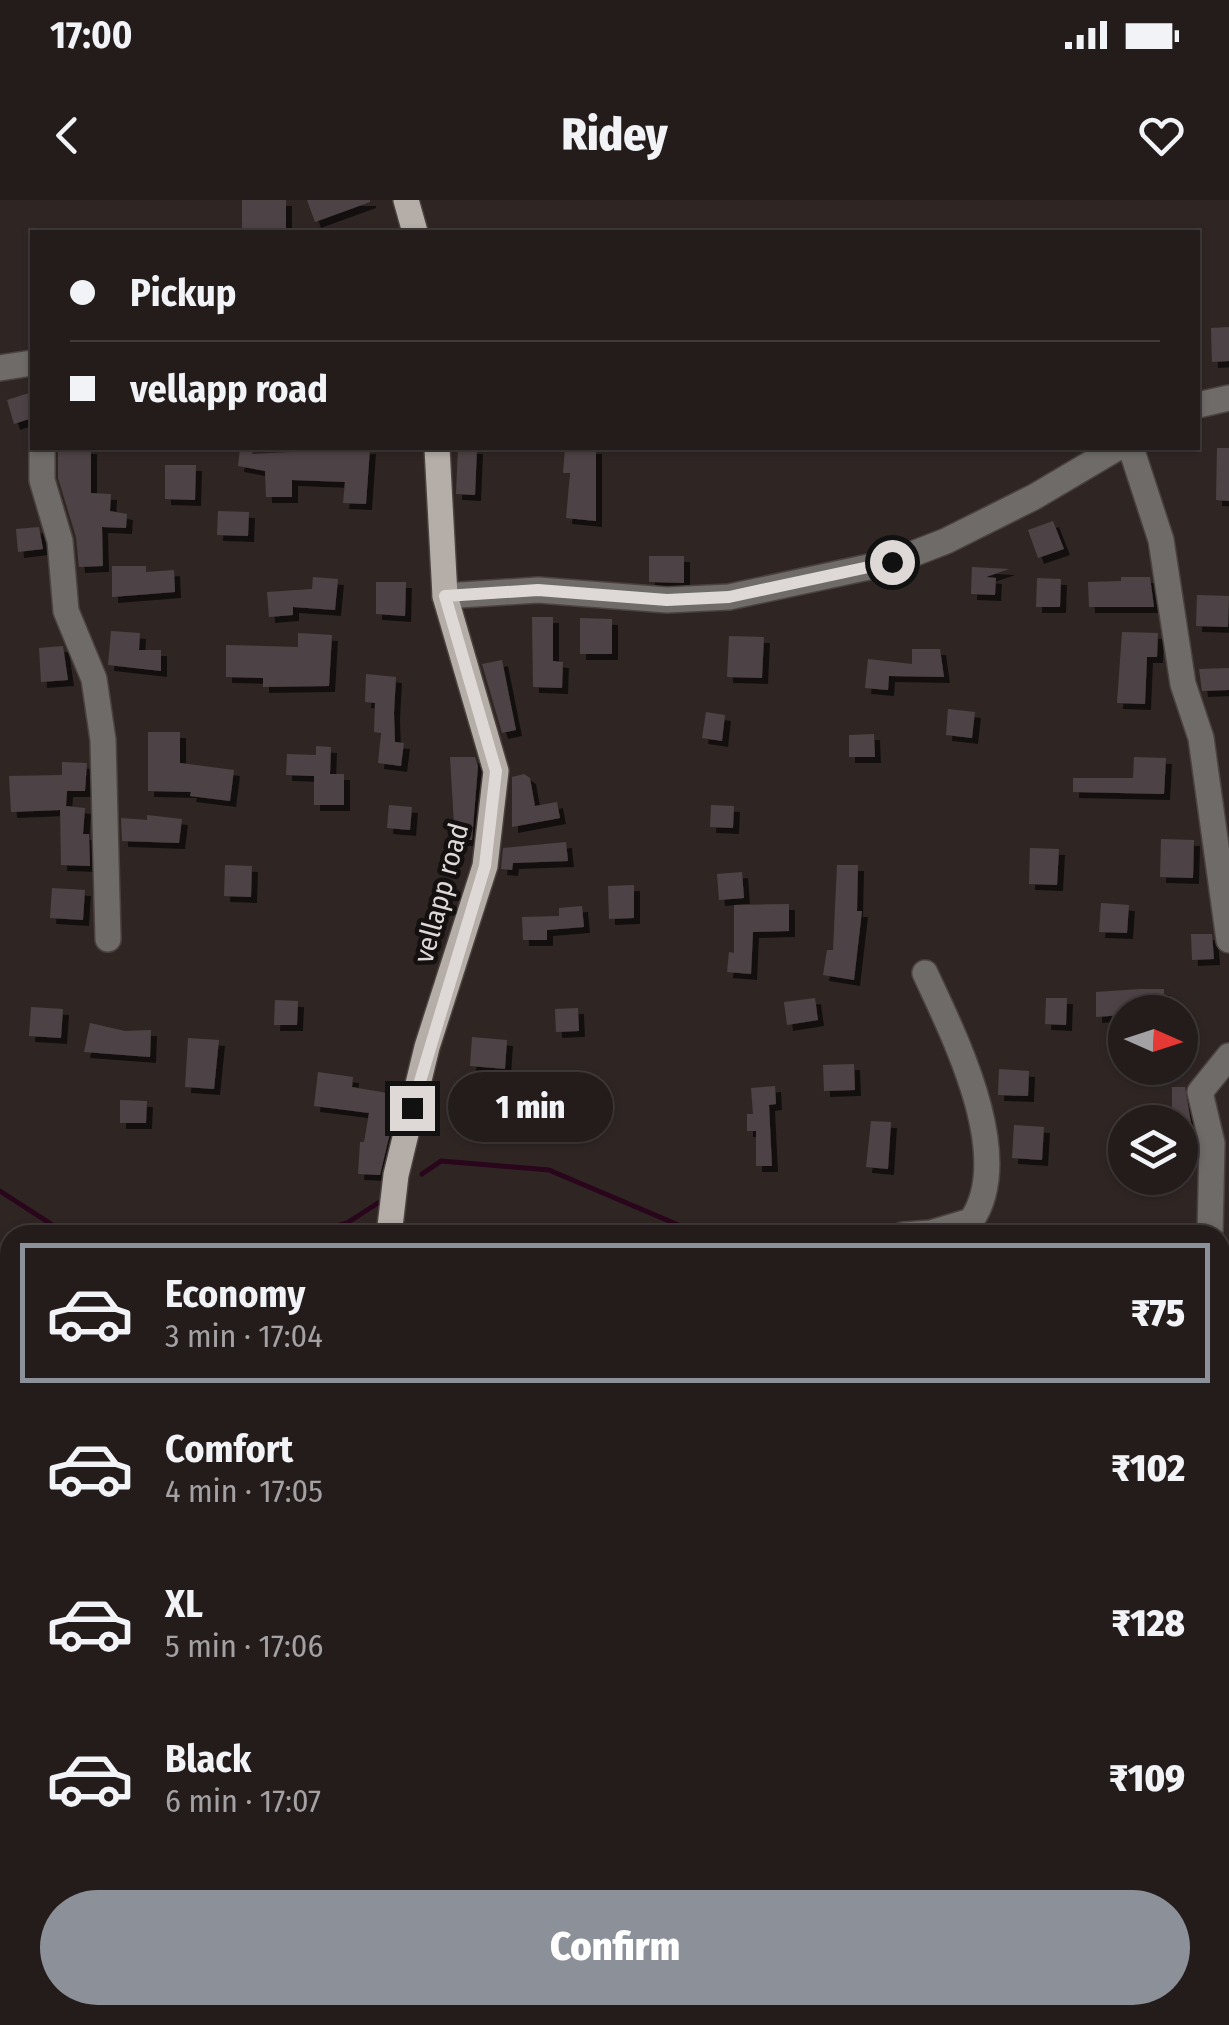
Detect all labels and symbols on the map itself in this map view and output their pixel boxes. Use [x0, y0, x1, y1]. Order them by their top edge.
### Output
route start [870, 540, 915, 585]
street label: vellapp road [407, 820, 475, 966]
north arrow [1108, 995, 1198, 1085]
callout: 1 min [447, 1073, 612, 1143]
route end [390, 1086, 435, 1131]

